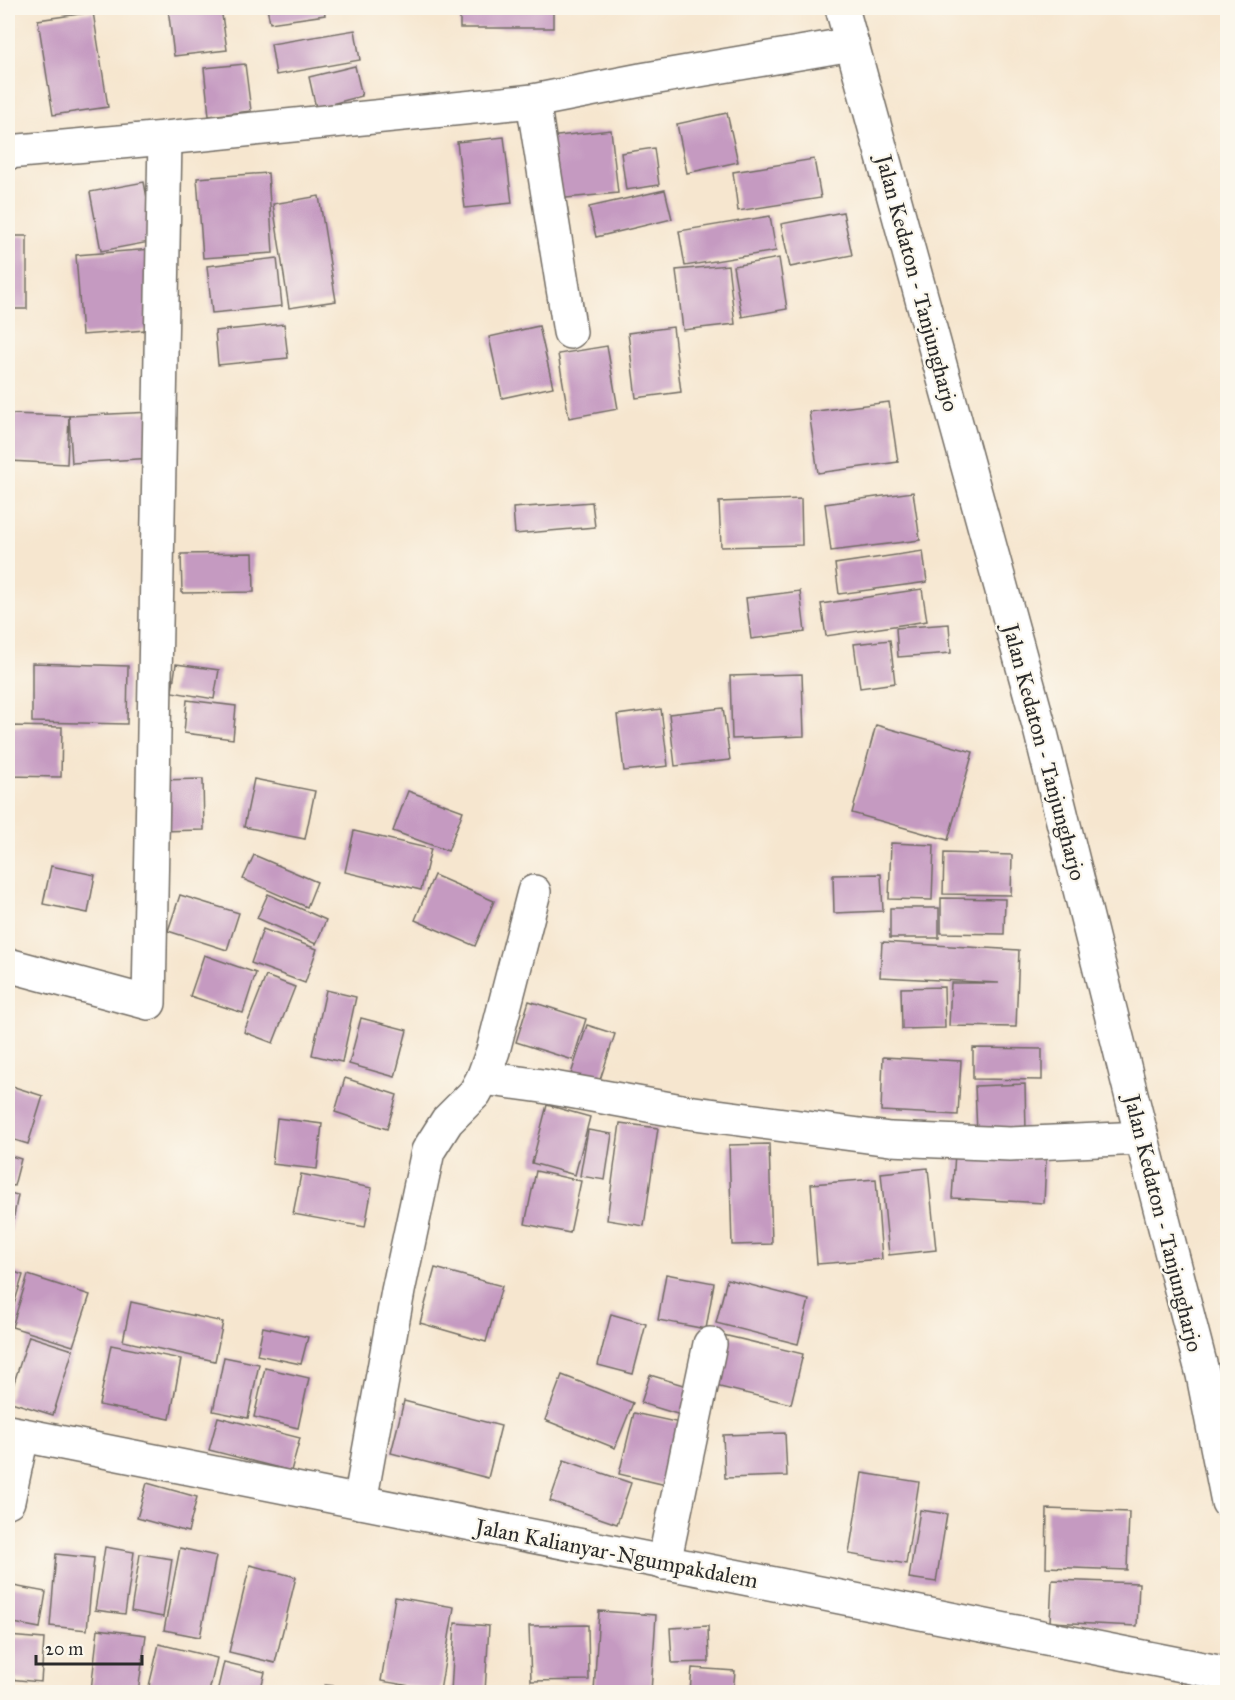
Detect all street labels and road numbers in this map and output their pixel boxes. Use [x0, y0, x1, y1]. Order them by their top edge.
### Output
street label: Jalan Kedaton - Tanjungharjo [870, 150, 965, 414]
street label: Jalan Kedaton - Tanjungharjo [997, 619, 1092, 883]
street label: Jalan Kedaton - Tanjungharjo [1118, 1090, 1209, 1355]
street label: Jalan Kalianyar-Ngumpakdalem [471, 1512, 761, 1594]

